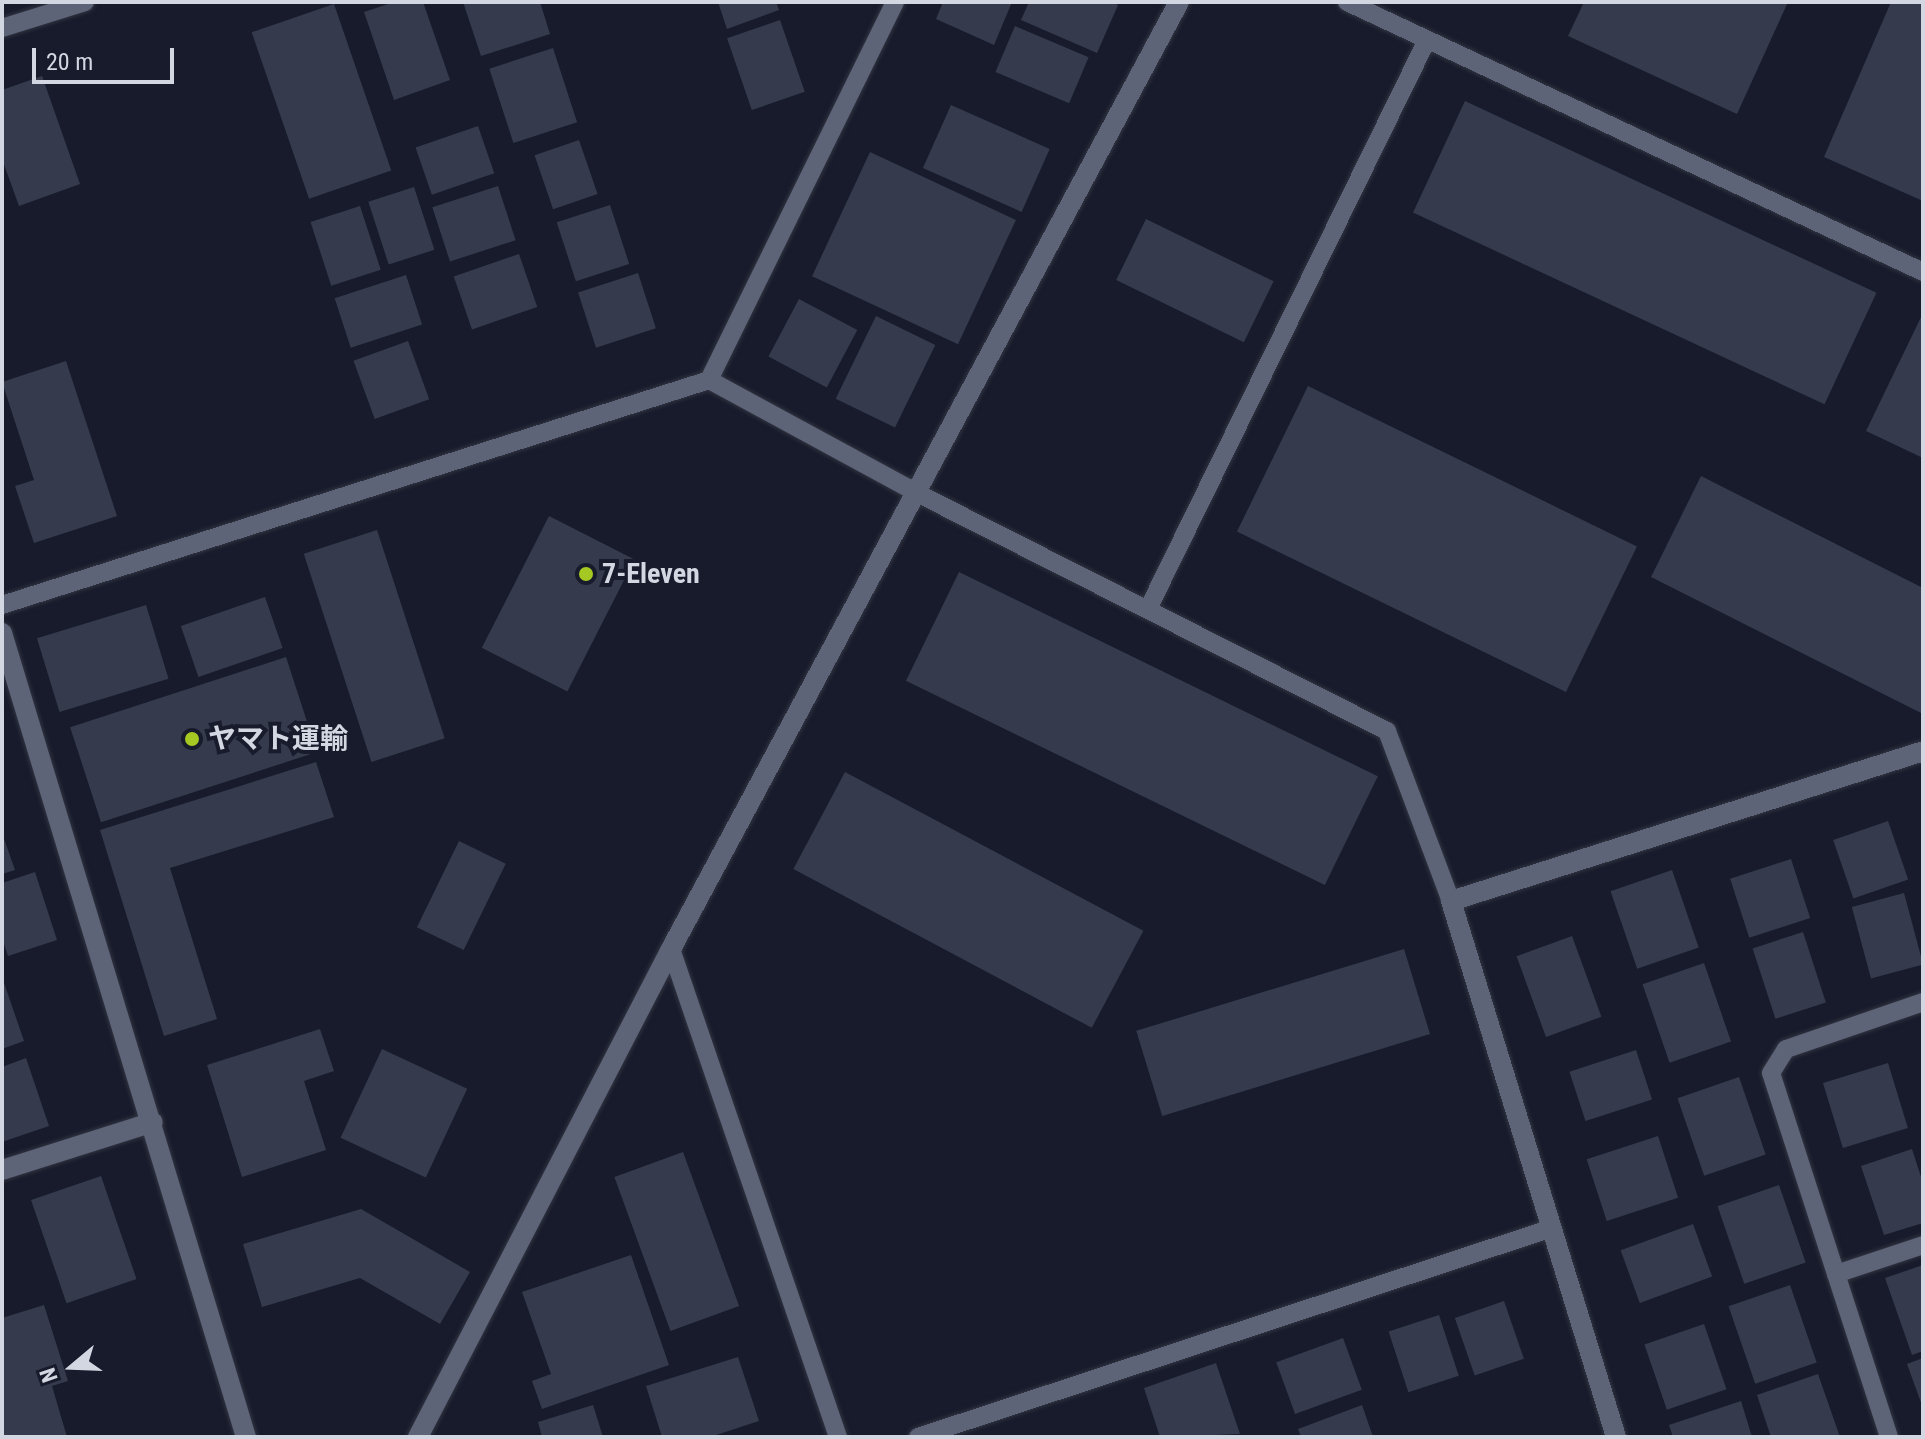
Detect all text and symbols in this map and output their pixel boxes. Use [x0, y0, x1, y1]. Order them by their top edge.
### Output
scale bar [36, 32, 178, 82]
text: 20 m [46, 48, 93, 76]
place label: 7-Eleven [602, 557, 700, 591]
marker: 7-Eleven [577, 565, 595, 583]
place label: ヤマト運輸 [208, 722, 348, 756]
marker: ヤマト運輸 [183, 730, 201, 748]
north arrow [32, 1327, 112, 1407]
text: N [35, 1365, 63, 1385]

